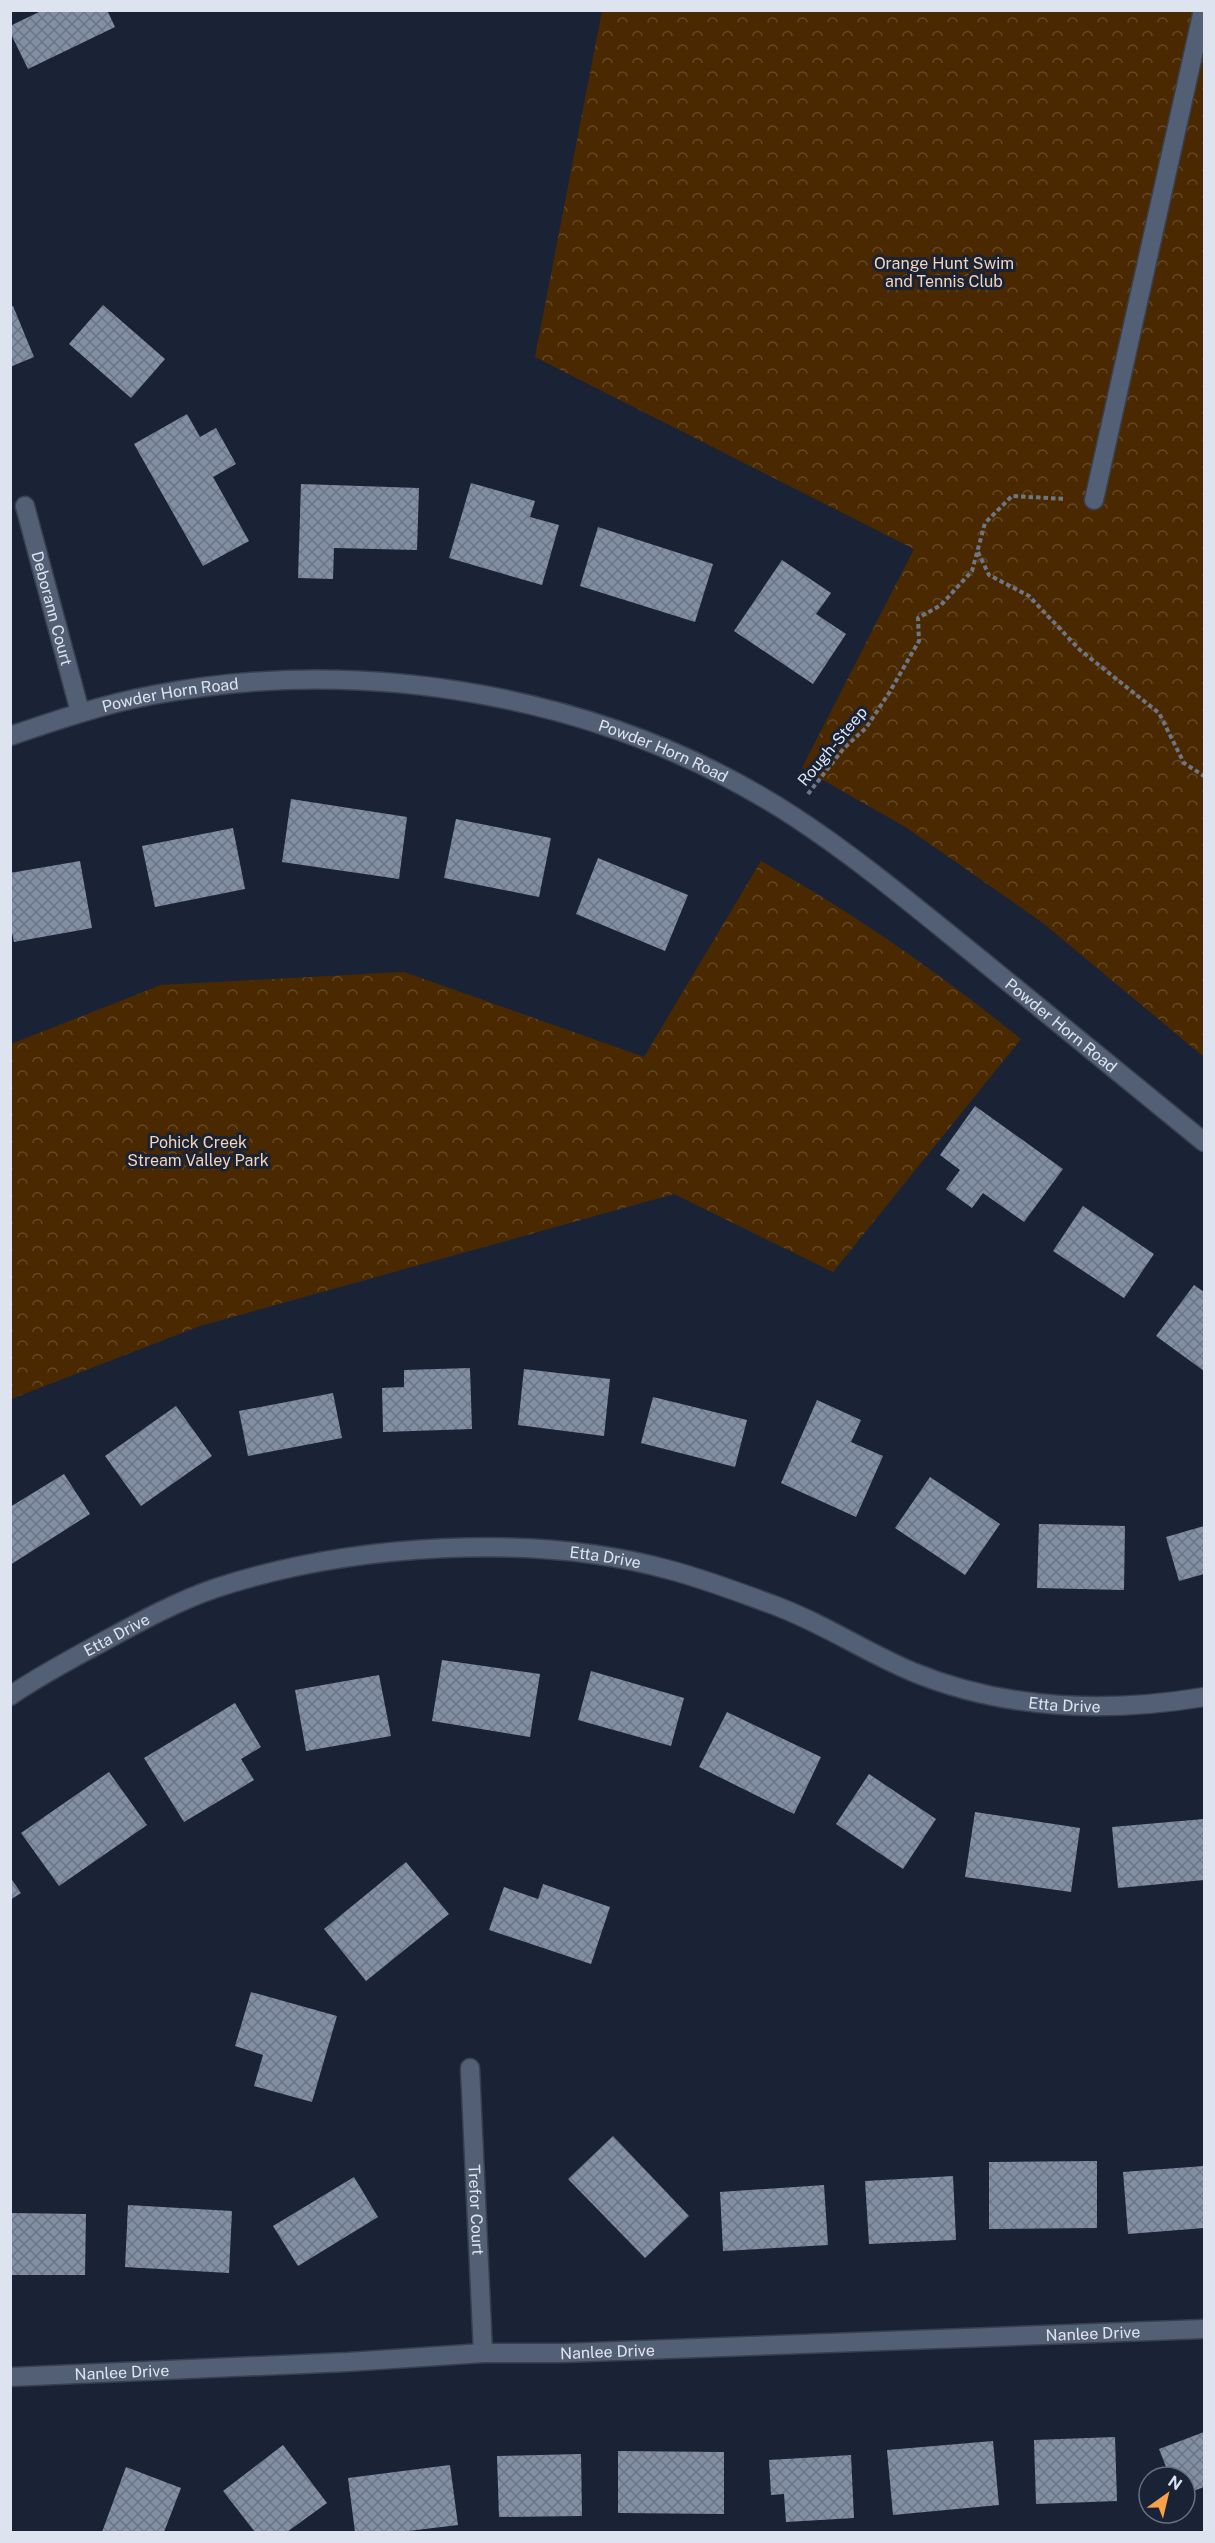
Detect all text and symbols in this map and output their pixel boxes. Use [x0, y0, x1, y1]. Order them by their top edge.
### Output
park label: Orange Hunt Swim and Tennis Club [874, 254, 1014, 291]
street label: Deborann Court [28, 549, 76, 668]
street label: Powder Horn Road [100, 674, 240, 716]
street label: Rough-Steep [794, 703, 871, 790]
street label: Powder Horn Road [596, 716, 731, 787]
street label: Powder Horn Road [1001, 974, 1121, 1077]
park label: Pohick Creek Stream Valley Park [127, 1133, 269, 1170]
street label: Etta Drive [569, 1543, 643, 1573]
street label: Etta Drive [80, 1610, 153, 1660]
street label: Etta Drive [1027, 1693, 1101, 1716]
street label: Trefor Court [464, 2164, 488, 2256]
street label: Nanlee Drive [1045, 2322, 1141, 2345]
street label: Nanlee Drive [560, 2341, 655, 2363]
street label: Nanlee Drive [74, 2361, 170, 2384]
north arrow [1137, 2465, 1197, 2525]
text: N [1165, 2472, 1186, 2494]

